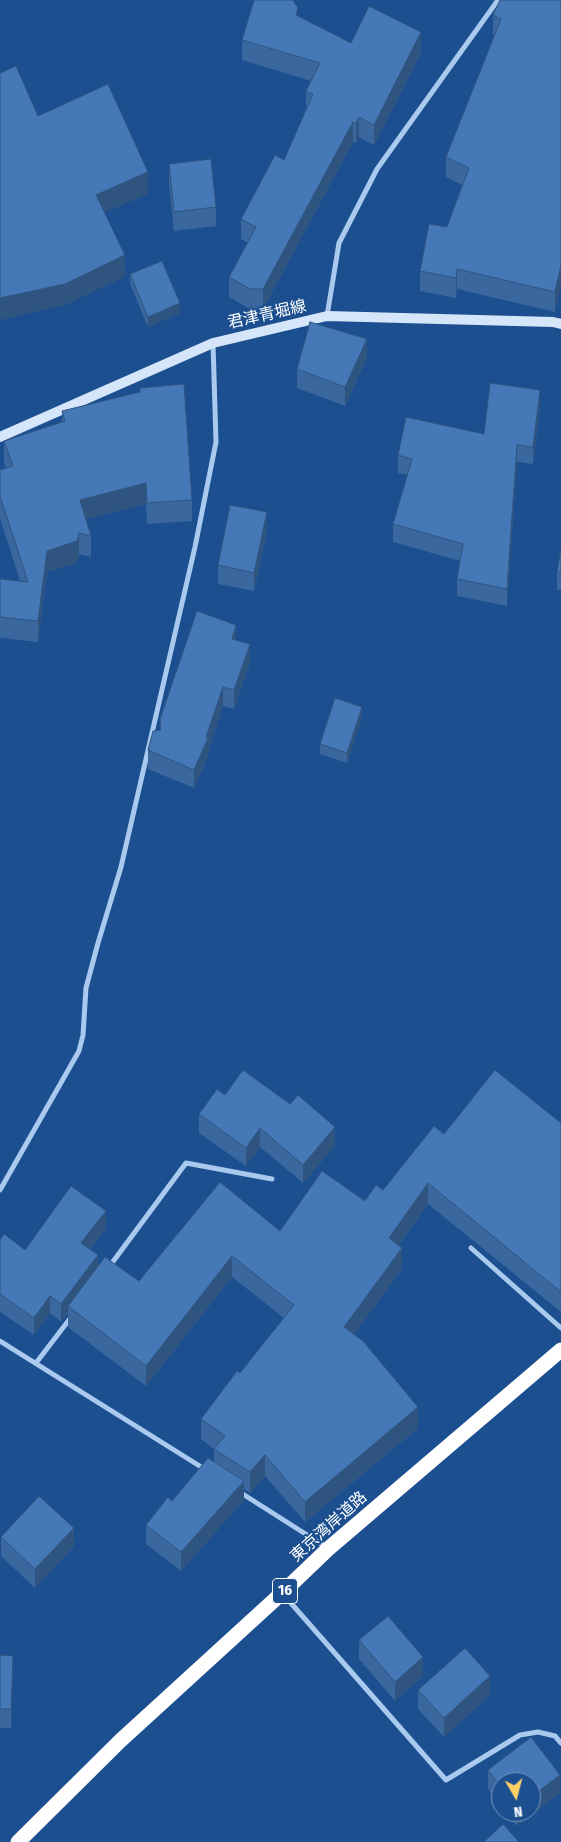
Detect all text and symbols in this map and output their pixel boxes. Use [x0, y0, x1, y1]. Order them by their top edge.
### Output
street label: 君津青堀線 [226, 297, 308, 333]
street label: 東京湾岸道路 [287, 1488, 371, 1566]
road number: 16 [272, 1578, 298, 1604]
north arrow [491, 1772, 541, 1822]
text: N [513, 1802, 523, 1820]

